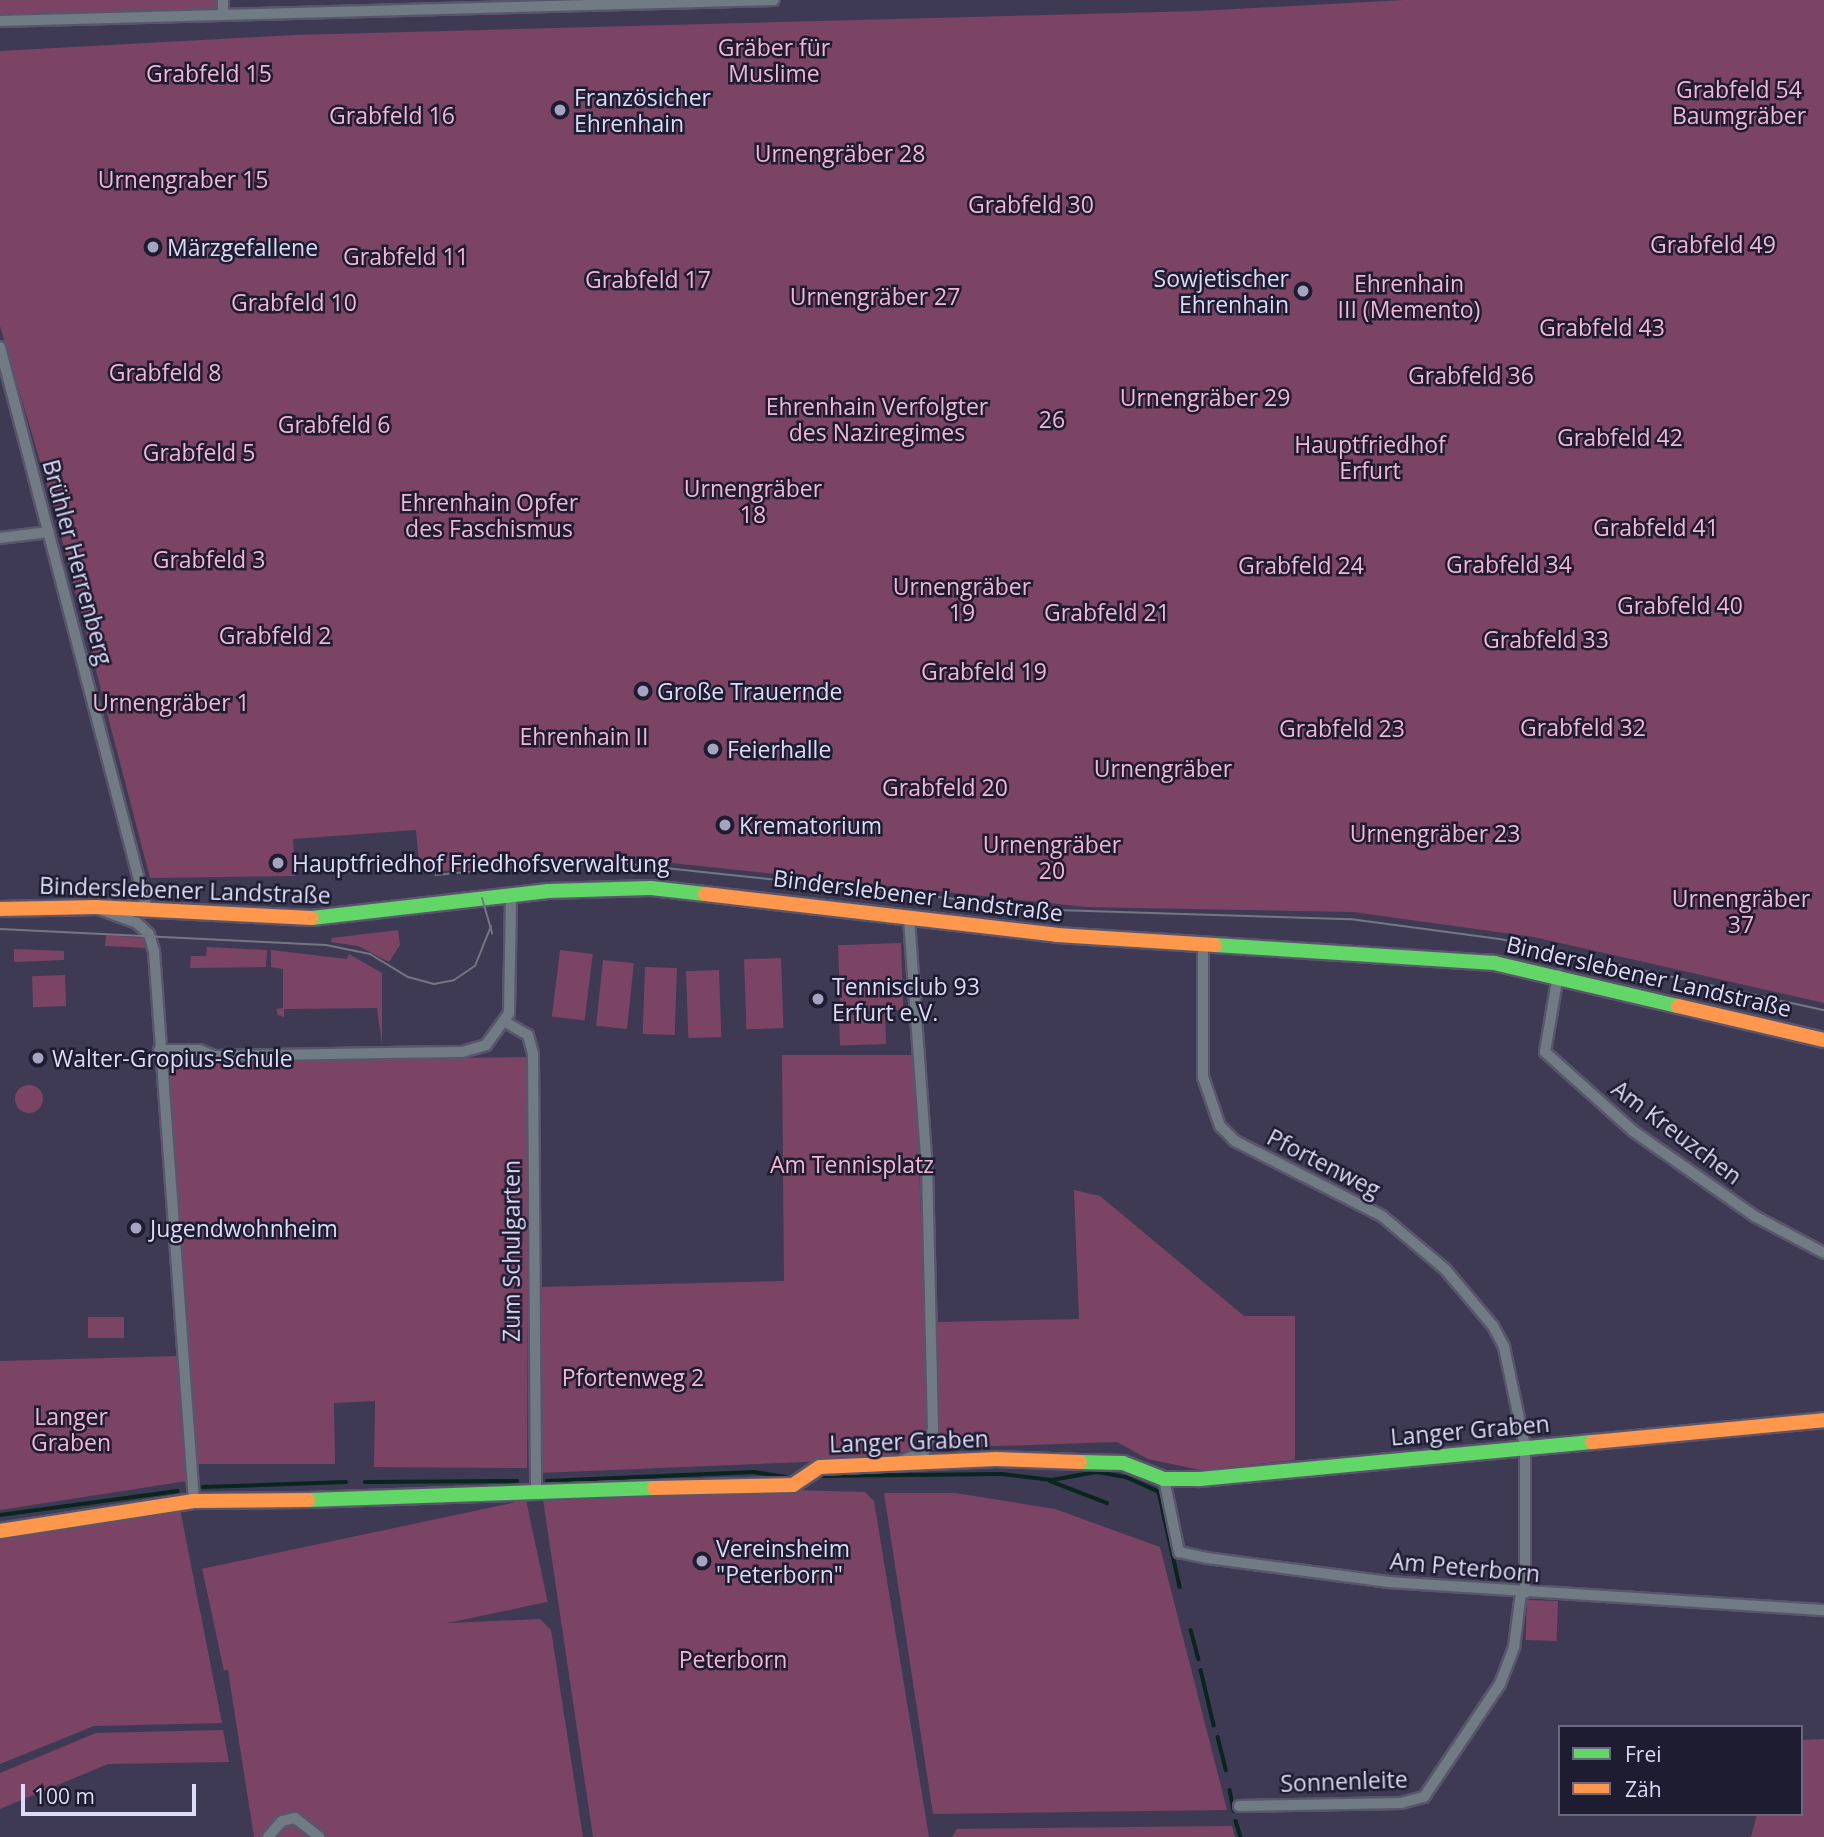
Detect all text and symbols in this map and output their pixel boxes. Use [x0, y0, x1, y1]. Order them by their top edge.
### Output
park label: Gräber für Muslime [718, 33, 830, 87]
park label: Grabfeld 15 [146, 59, 272, 87]
park label: Grabfeld 54 Baumgräber [1672, 75, 1806, 129]
place label: Französicher Ehrenhain [574, 83, 711, 137]
park label: Grabfeld 16 [329, 101, 455, 129]
marker: Französicher Ehrenhain [552, 102, 568, 118]
park label: Urnengräber 28 [755, 139, 925, 167]
park label: Urnengraber 15 [98, 165, 268, 193]
park label: Grabfeld 30 [968, 190, 1094, 218]
park label: Grabfeld 49 [1650, 230, 1776, 258]
place label: Märzgefallene [167, 233, 318, 261]
marker: Märzgefallene [145, 239, 161, 255]
park label: Grabfeld 11 [343, 242, 469, 270]
place label: Sowjetischer Ehrenhain [1154, 264, 1289, 318]
park label: Grabfeld 17 [585, 265, 711, 293]
park label: Ehrenhain III (Memento) [1338, 269, 1480, 323]
park label: Urnengräber 27 [790, 282, 960, 310]
marker: Sowjetischer Ehrenhain [1295, 283, 1311, 299]
park label: Grabfeld 10 [231, 288, 357, 316]
park label: Grabfeld 43 [1539, 313, 1665, 341]
park label: Grabfeld 8 [109, 358, 221, 386]
park label: Grabfeld 36 [1408, 361, 1534, 389]
park label: Urnengräber 29 [1120, 383, 1290, 411]
park label: Ehrenhain Verfolgter des Naziregimes [766, 392, 988, 446]
park label: 26 [1039, 405, 1065, 433]
park label: Grabfeld 6 [278, 410, 390, 438]
park label: Grabfeld 42 [1557, 423, 1683, 451]
park label: Hauptfriedhof Erfurt [1294, 430, 1446, 484]
park label: Grabfeld 5 [143, 438, 255, 466]
street label: Brühler Herrenberg [37, 456, 119, 668]
park label: Urnengräber 18 [684, 474, 822, 528]
park label: Ehrenhain Opfer des Faschismus [400, 488, 578, 542]
park label: Grabfeld 41 [1593, 513, 1719, 541]
park label: Grabfeld 3 [153, 545, 265, 573]
park label: Grabfeld 34 [1446, 550, 1572, 578]
park label: Grabfeld 24 [1238, 551, 1364, 579]
park label: Urnengräber 19 [893, 572, 1031, 626]
park label: Grabfeld 40 [1617, 591, 1743, 619]
park label: Grabfeld 21 [1044, 598, 1170, 626]
park label: Grabfeld 2 [219, 621, 331, 649]
park label: Grabfeld 33 [1483, 625, 1609, 653]
park label: Grabfeld 19 [921, 657, 1047, 685]
place label: Große Trauernde [657, 677, 843, 705]
marker: Große Trauernde [635, 683, 651, 699]
park label: Urnengräber 1 [92, 688, 250, 716]
park label: Grabfeld 32 [1520, 713, 1646, 741]
park label: Grabfeld 23 [1279, 714, 1405, 742]
park label: Ehrenhain II [520, 722, 648, 750]
place label: Feierhalle [727, 735, 831, 763]
marker: Feierhalle [705, 741, 721, 757]
park label: Urnengräber [1094, 754, 1232, 782]
park label: Grabfeld 20 [882, 773, 1008, 801]
place label: Krematorium [739, 811, 882, 839]
marker: Krematorium [717, 817, 733, 833]
park label: Urnengräber 23 [1350, 819, 1520, 847]
park label: Urnengräber 20 [983, 830, 1121, 884]
place label: Hauptfriedhof Friedhofsverwaltung [292, 849, 670, 877]
marker: Hauptfriedhof Friedhofsverwaltung [270, 855, 286, 871]
street label: Binderslebener Landstraße [772, 864, 1064, 926]
street label: Binderslebener Landstraße [39, 871, 331, 909]
park label: Urnengräber 37 [1672, 884, 1810, 938]
street label: Binderslebener Landstraße [1504, 930, 1794, 1022]
place label: Tennisclub 93 Erfurt e.V. [832, 972, 980, 1026]
marker: Tennisclub 93 Erfurt e.V. [810, 991, 826, 1007]
place label: Walter-Gropius-Schule [52, 1044, 293, 1072]
marker: Walter-Gropius-Schule [30, 1050, 46, 1066]
street label: Am Kreuzchen [1607, 1074, 1747, 1190]
street label: Pfortenweg [1263, 1123, 1385, 1203]
park label: Am Tennisplatz [770, 1150, 934, 1178]
street label: Zum Schulgarten [497, 1160, 525, 1342]
place label: Jugendwohnheim [150, 1214, 338, 1242]
marker: Jugendwohnheim [128, 1220, 144, 1236]
park label: Pfortenweg 2 [562, 1363, 704, 1391]
park label: Langer Graben [31, 1402, 111, 1456]
street label: Langer Graben [1389, 1409, 1551, 1451]
street label: Langer Graben [829, 1424, 989, 1458]
place label: Vereinsheim "Peterborn" [716, 1534, 850, 1588]
street label: Am Peterborn [1389, 1547, 1541, 1587]
marker: Vereinsheim "Peterborn" [694, 1553, 710, 1569]
park label: Peterborn [679, 1645, 787, 1673]
legend [1558, 1725, 1803, 1816]
text: Frei [1625, 1740, 1662, 1768]
street label: Sonnenleite [1280, 1765, 1408, 1797]
scale bar [24, 1770, 200, 1814]
text: Zäh [1625, 1775, 1662, 1803]
text: 100 m [34, 1782, 95, 1810]

